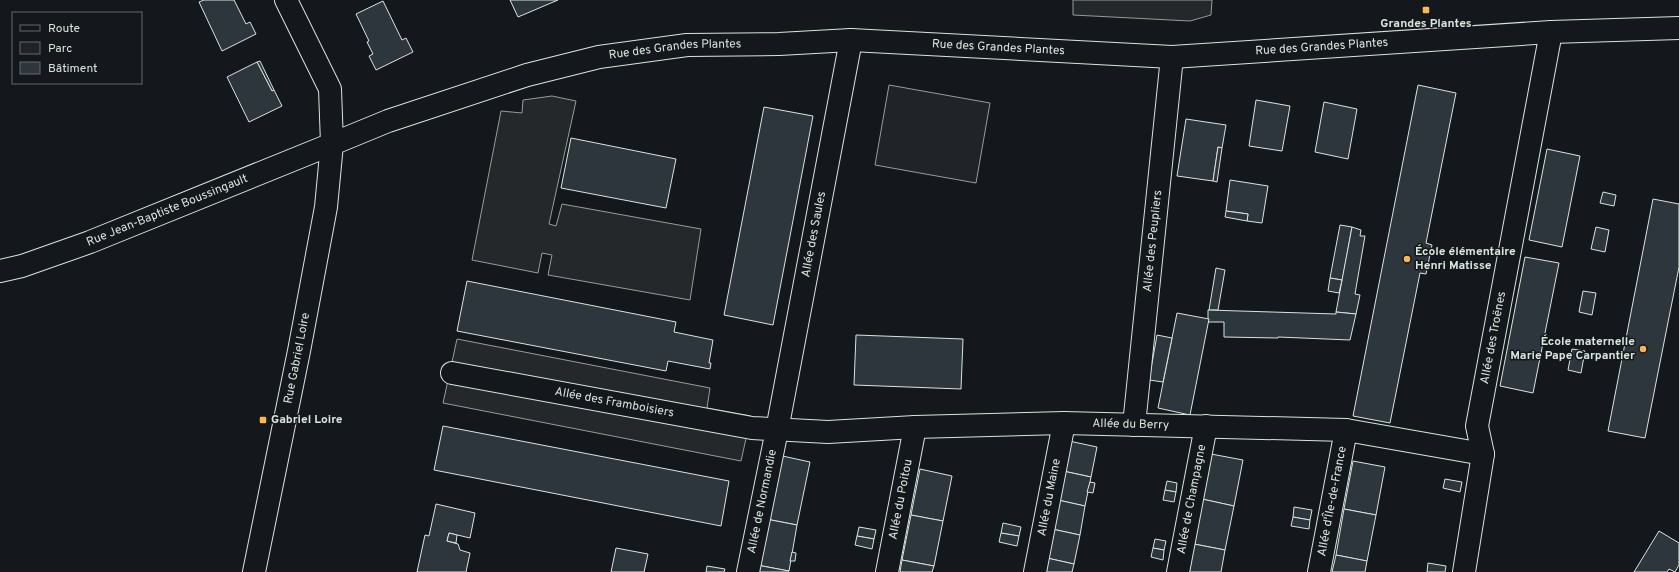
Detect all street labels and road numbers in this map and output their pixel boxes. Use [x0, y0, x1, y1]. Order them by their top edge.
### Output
street label: Rue des Grandes Plantes [1255, 35, 1389, 59]
street label: Rue des Grandes Plantes [608, 36, 741, 64]
street label: Rue des Grandes Plantes [931, 36, 1065, 59]
street label: Rue Jean-Baptiste Boussingault [84, 171, 250, 251]
street label: Allée des Peupliers [1140, 189, 1166, 293]
street label: Allée des Saules [798, 190, 830, 279]
street label: Allée des Troënes [1477, 290, 1510, 385]
street label: Rue Gabriel Loire [280, 311, 314, 405]
street label: Allée des Framboisiers [553, 384, 675, 422]
street label: Allée du Berry [1092, 416, 1169, 434]
street label: Allée de Champagne [1174, 443, 1210, 556]
street label: Allée d'Île-de-France [1314, 445, 1351, 558]
street label: Allée de Normandie [744, 448, 781, 555]
street label: Allée du Maine [1034, 457, 1065, 538]
street label: Allée du Poitou [885, 458, 917, 541]

